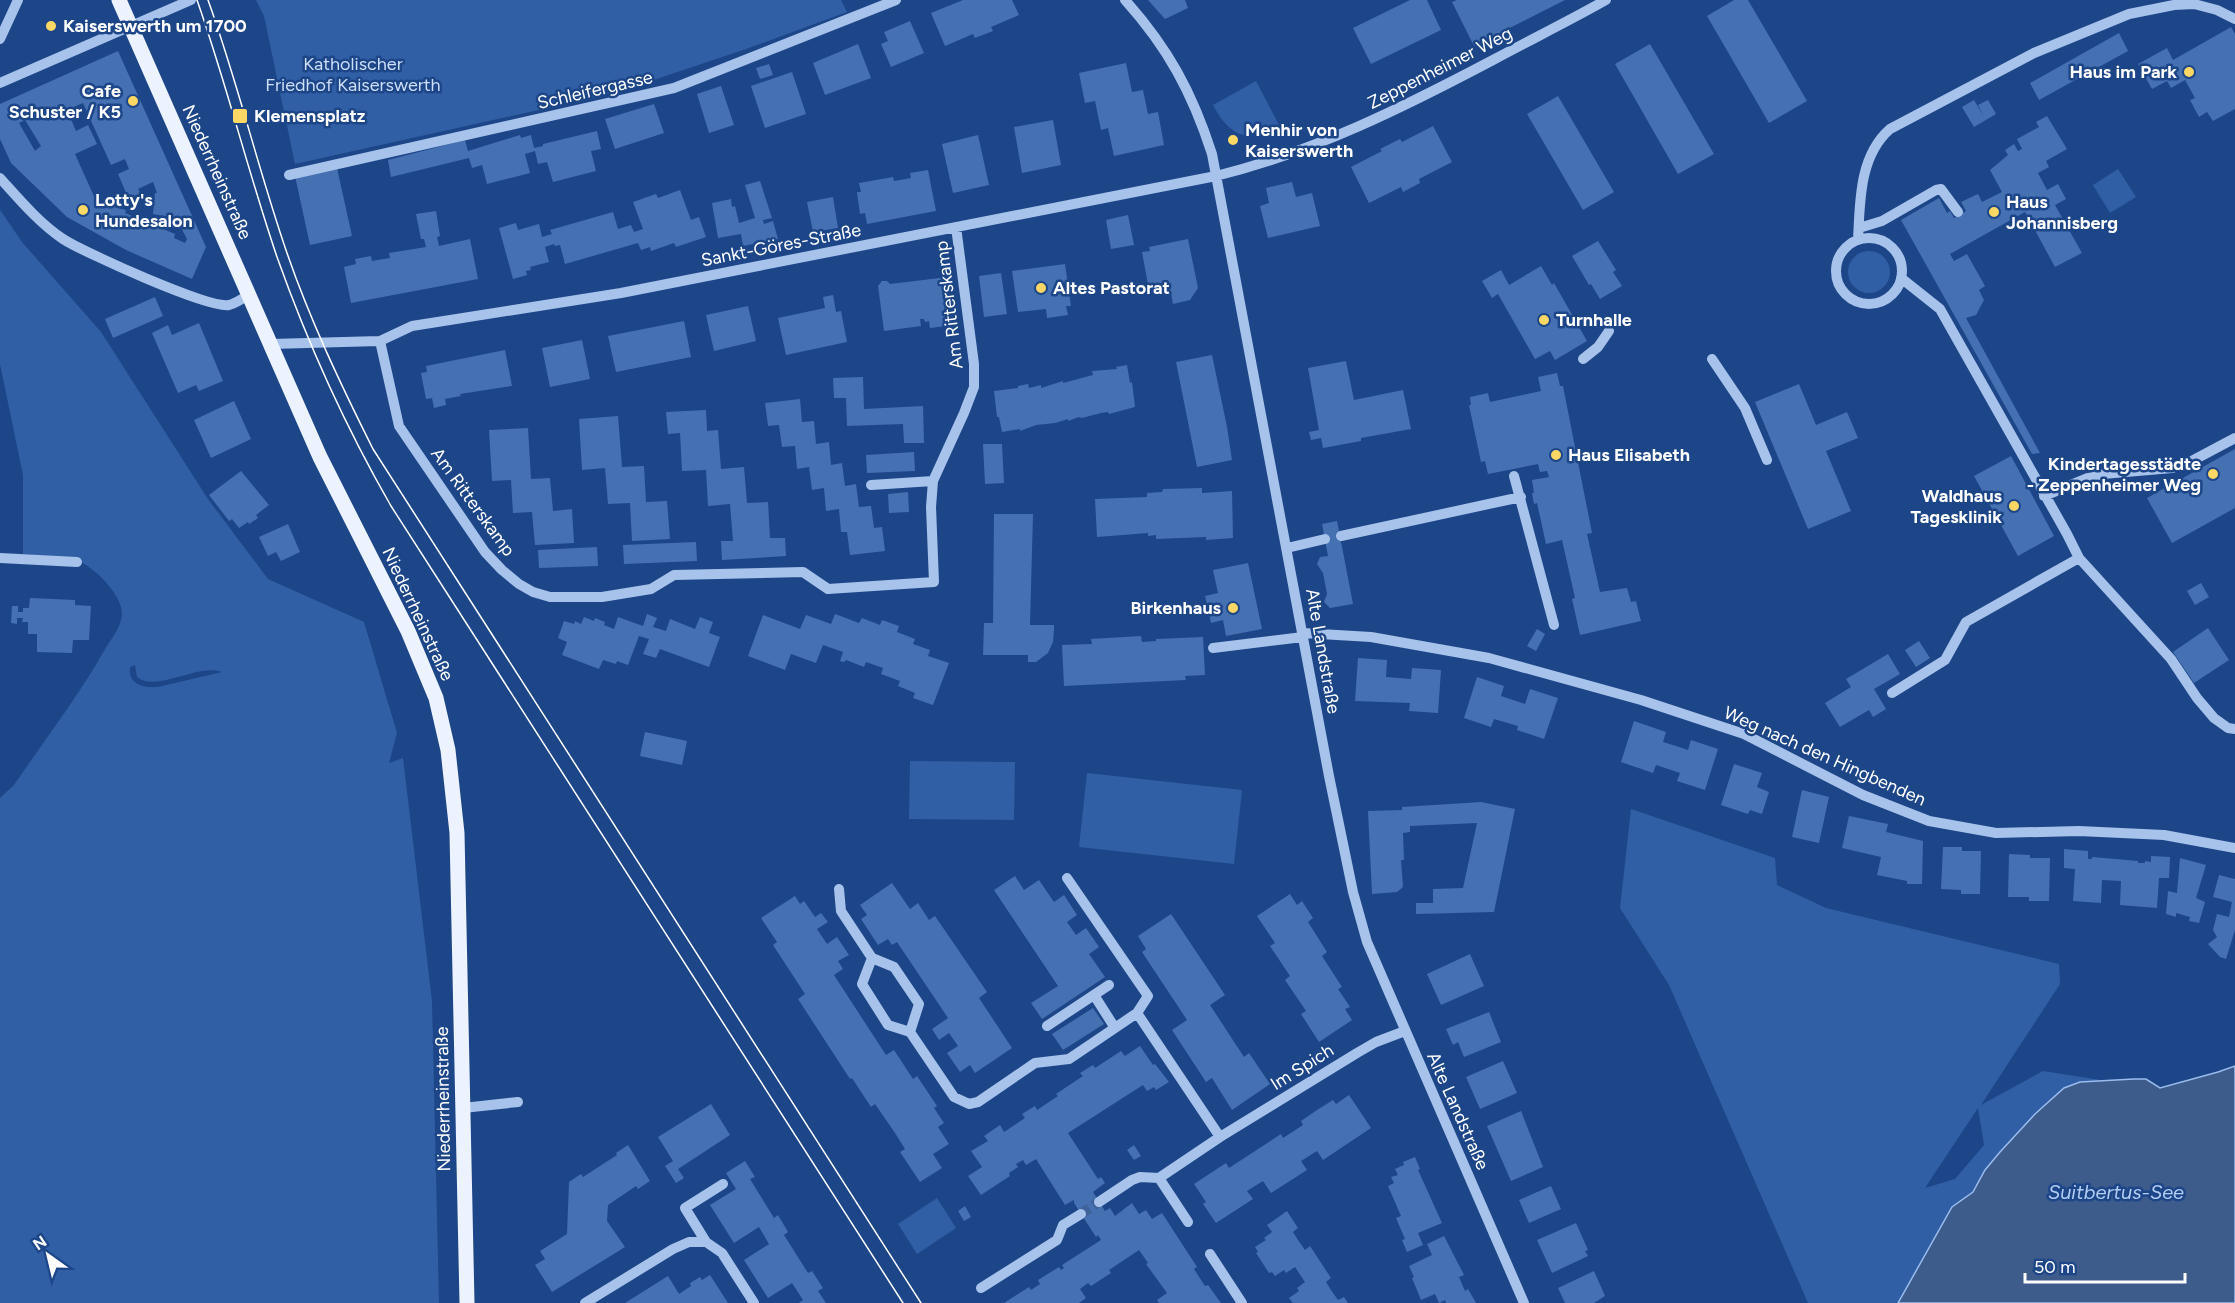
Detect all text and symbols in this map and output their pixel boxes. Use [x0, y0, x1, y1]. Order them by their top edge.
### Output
place label: Kaiserswerth um 1700 [63, 15, 247, 37]
marker: Kaiserswerth um 1700 [44, 19, 58, 33]
street label: Zeppenheimer Weg [1364, 22, 1516, 114]
park label: Katholischer Friedhof Kaiserswerth [265, 53, 441, 96]
place label: Haus im Park [2070, 61, 2177, 83]
marker: Haus im Park [2182, 65, 2196, 79]
street label: Schleifergasse [535, 66, 655, 114]
place label: Cafe Schuster / K5 [9, 80, 121, 123]
marker: Cafe Schuster / K5 [126, 94, 140, 108]
street label: Niederrheinstraße [177, 101, 257, 243]
place label: Klemensplatz [254, 105, 366, 127]
marker: Klemensplatz [231, 107, 249, 125]
place label: Menhir von Kaiserswerth [1245, 119, 1353, 162]
marker: Menhir von Kaiserswerth [1226, 133, 1240, 147]
place label: Lotty's Hundesalon [95, 189, 193, 232]
place label: Haus Johannisberg [2006, 191, 2118, 234]
marker: Lotty's Hundesalon [76, 203, 90, 217]
marker: Haus Johannisberg [1987, 205, 2001, 219]
street label: Sankt-Göres-Straße [699, 219, 863, 271]
street label: Am Ritterskamp [930, 240, 968, 370]
place label: Altes Pastorat [1053, 277, 1170, 299]
marker: Altes Pastorat [1034, 281, 1048, 295]
place label: Turnhalle [1556, 309, 1632, 331]
marker: Turnhalle [1537, 313, 1551, 327]
street label: Am Ritterskamp [426, 443, 520, 561]
place label: Haus Elisabeth [1568, 444, 1690, 466]
marker: Haus Elisabeth [1549, 448, 1563, 462]
place label: Kindertagesstädte - Zeppenheimer Weg [2027, 453, 2201, 496]
marker: Kindertagesstädte - Zeppenheimer Weg [2206, 467, 2220, 481]
place label: Waldhaus Tagesklinik [1910, 485, 2003, 528]
marker: Waldhaus Tagesklinik [2007, 499, 2021, 513]
street label: Niederrheinstraße [377, 544, 459, 685]
street label: Alte Landstraße [1301, 587, 1345, 715]
place label: Birkenhaus [1131, 597, 1222, 619]
marker: Birkenhaus [1226, 601, 1240, 615]
street label: Weg nach den Hingbenden [1721, 701, 1929, 811]
street label: Niederrheinstraße [431, 1026, 455, 1172]
street label: Im Spich [1266, 1039, 1338, 1095]
street label: Alte Landstraße [1422, 1049, 1494, 1174]
water label: Suitbertus-See [2048, 1180, 2184, 1204]
north arrow [18, 1225, 78, 1285]
text: N [29, 1232, 50, 1254]
scale bar [2025, 1246, 2186, 1284]
text: 50 m [2034, 1256, 2076, 1278]

